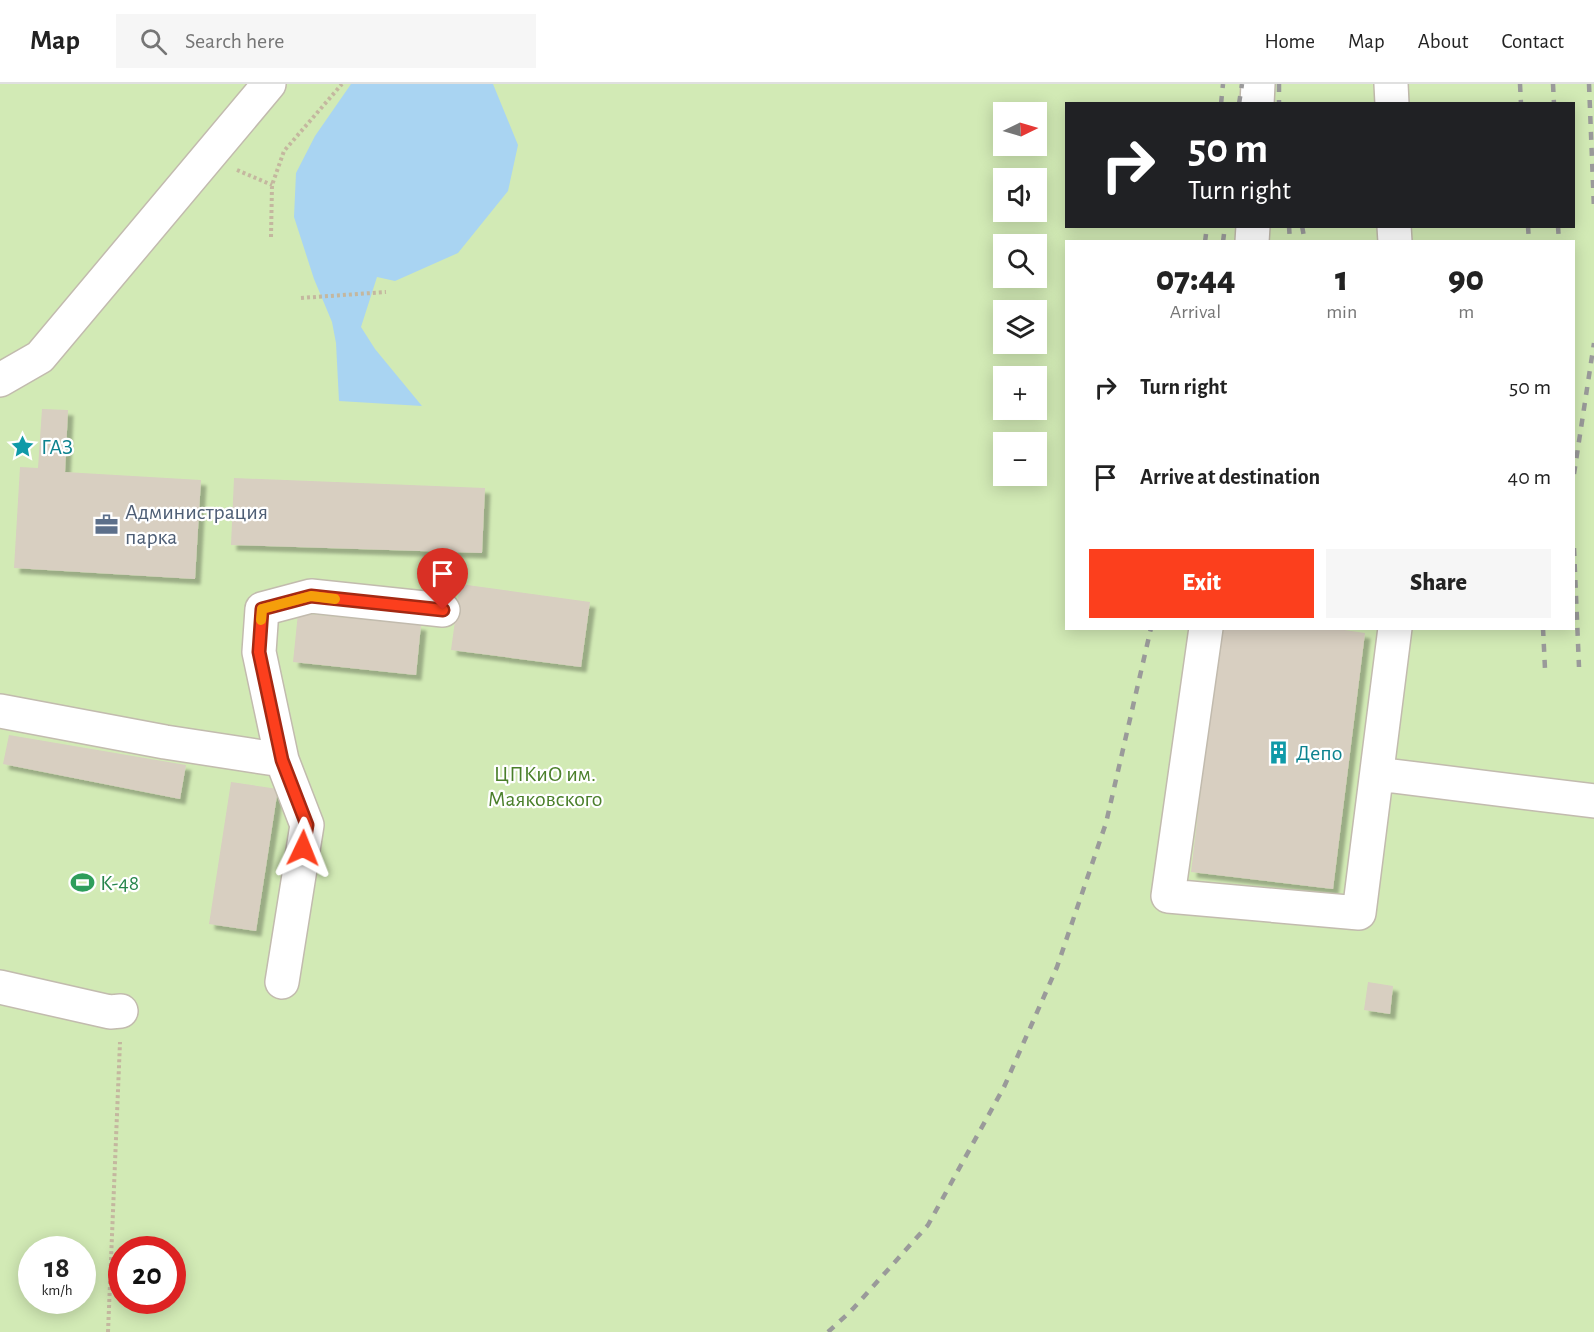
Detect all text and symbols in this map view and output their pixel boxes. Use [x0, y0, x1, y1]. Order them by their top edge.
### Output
search box [116, 14, 536, 68]
icon: search [137, 25, 170, 58]
text: Map [30, 27, 80, 55]
text: Search here [185, 30, 284, 52]
text: Home [1264, 31, 1315, 52]
text: Map [1348, 31, 1385, 52]
text: About [1418, 31, 1468, 52]
text: Contact [1501, 31, 1564, 52]
north arrow [993, 102, 1047, 156]
map controls [993, 102, 1047, 486]
icon: right [1089, 126, 1167, 204]
text: 50 m [1188, 128, 1268, 170]
button: sound [993, 168, 1047, 222]
text: Turn right [1188, 177, 1291, 204]
button: search [993, 234, 1047, 288]
text: 07:44 [1156, 261, 1235, 297]
text: 1 [1335, 261, 1348, 297]
text: 90 [1448, 261, 1484, 297]
button: layers [993, 300, 1047, 354]
text: Arrival [1170, 302, 1221, 322]
text: min [1326, 302, 1357, 322]
text: m [1458, 302, 1474, 322]
button: + [993, 366, 1047, 420]
icon: right [1089, 371, 1122, 404]
text: Turn right [1140, 376, 1227, 398]
text: 50 m [1509, 376, 1551, 398]
button: − [993, 432, 1047, 486]
place icon: ГАЗ [10, 433, 36, 459]
place label: ГАЗ [41, 436, 73, 458]
icon: arrive [1089, 461, 1122, 494]
text: Arrive at destination [1140, 466, 1320, 488]
text: 40 m [1508, 466, 1551, 488]
place label: Администрация парка [125, 501, 268, 548]
office icon: Администрация парка [94, 511, 120, 537]
pin [417, 548, 468, 610]
button: Exit [1089, 549, 1314, 618]
button: Share [1326, 549, 1551, 618]
icon: arrive [426, 557, 459, 590]
building icon: Депо [1265, 739, 1291, 765]
place label: Депо [1296, 742, 1342, 764]
park label: ЦПКиО им. Маяковского [488, 763, 602, 810]
position arrow [271, 816, 335, 880]
sports icon: К-48 [69, 869, 95, 895]
place label: К-48 [100, 872, 139, 894]
speed limit sign: 20 [108, 1236, 186, 1314]
text: 18 [44, 1253, 70, 1283]
text: km/h [42, 1283, 72, 1298]

